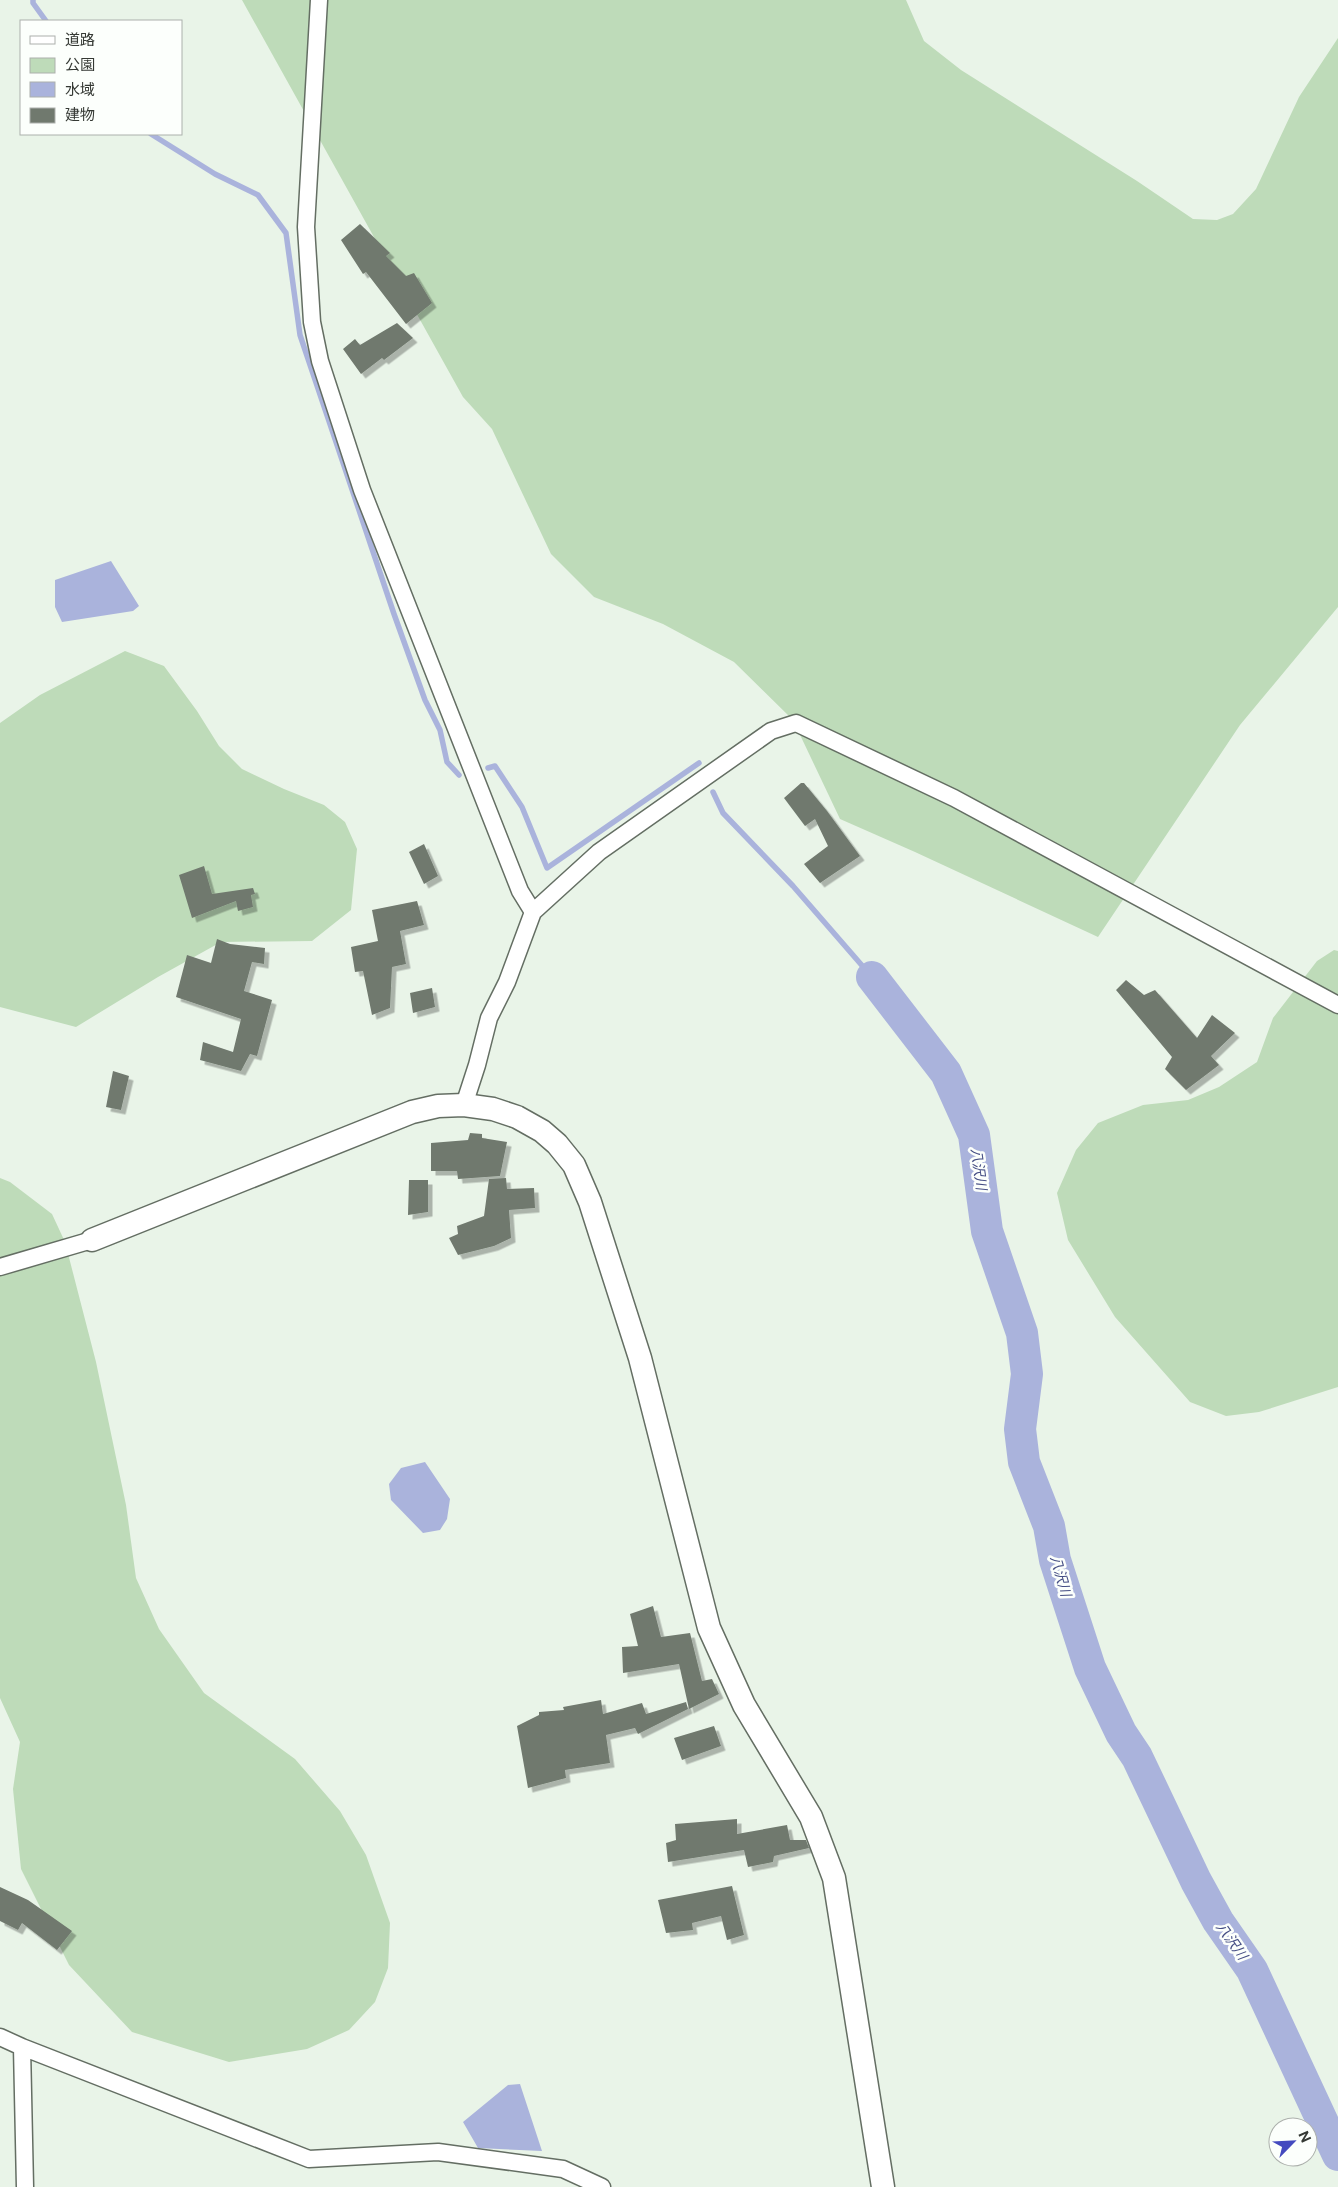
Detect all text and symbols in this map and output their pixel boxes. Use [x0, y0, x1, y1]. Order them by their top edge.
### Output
legend [20, 20, 182, 135]
text: 道路 [65, 31, 95, 48]
text: 公園 [65, 56, 95, 73]
text: 水域 [65, 81, 95, 98]
text: 建物 [65, 106, 95, 123]
water label: 八沢川 [968, 1147, 990, 1193]
water label: 八沢川 [1048, 1554, 1075, 1600]
water label: 八沢川 [1213, 1919, 1252, 1964]
north arrow [1268, 2117, 1318, 2167]
text: N [1295, 2128, 1314, 2145]

